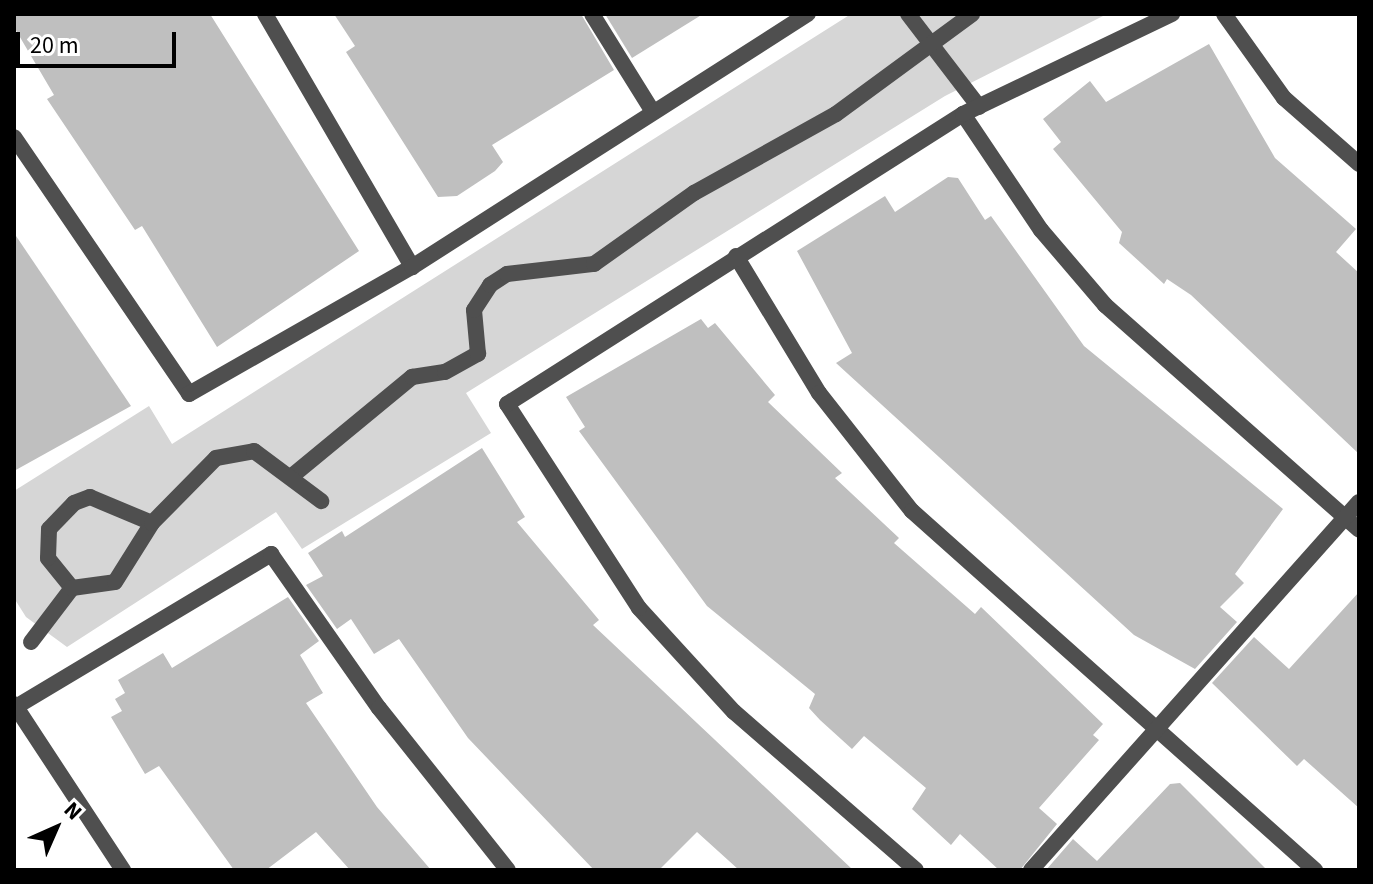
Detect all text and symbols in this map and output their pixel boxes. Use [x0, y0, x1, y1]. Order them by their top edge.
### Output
scale bar [20, 16, 180, 66]
text: 20 m [30, 28, 79, 63]
north arrow [16, 788, 96, 868]
text: N [56, 795, 89, 828]

